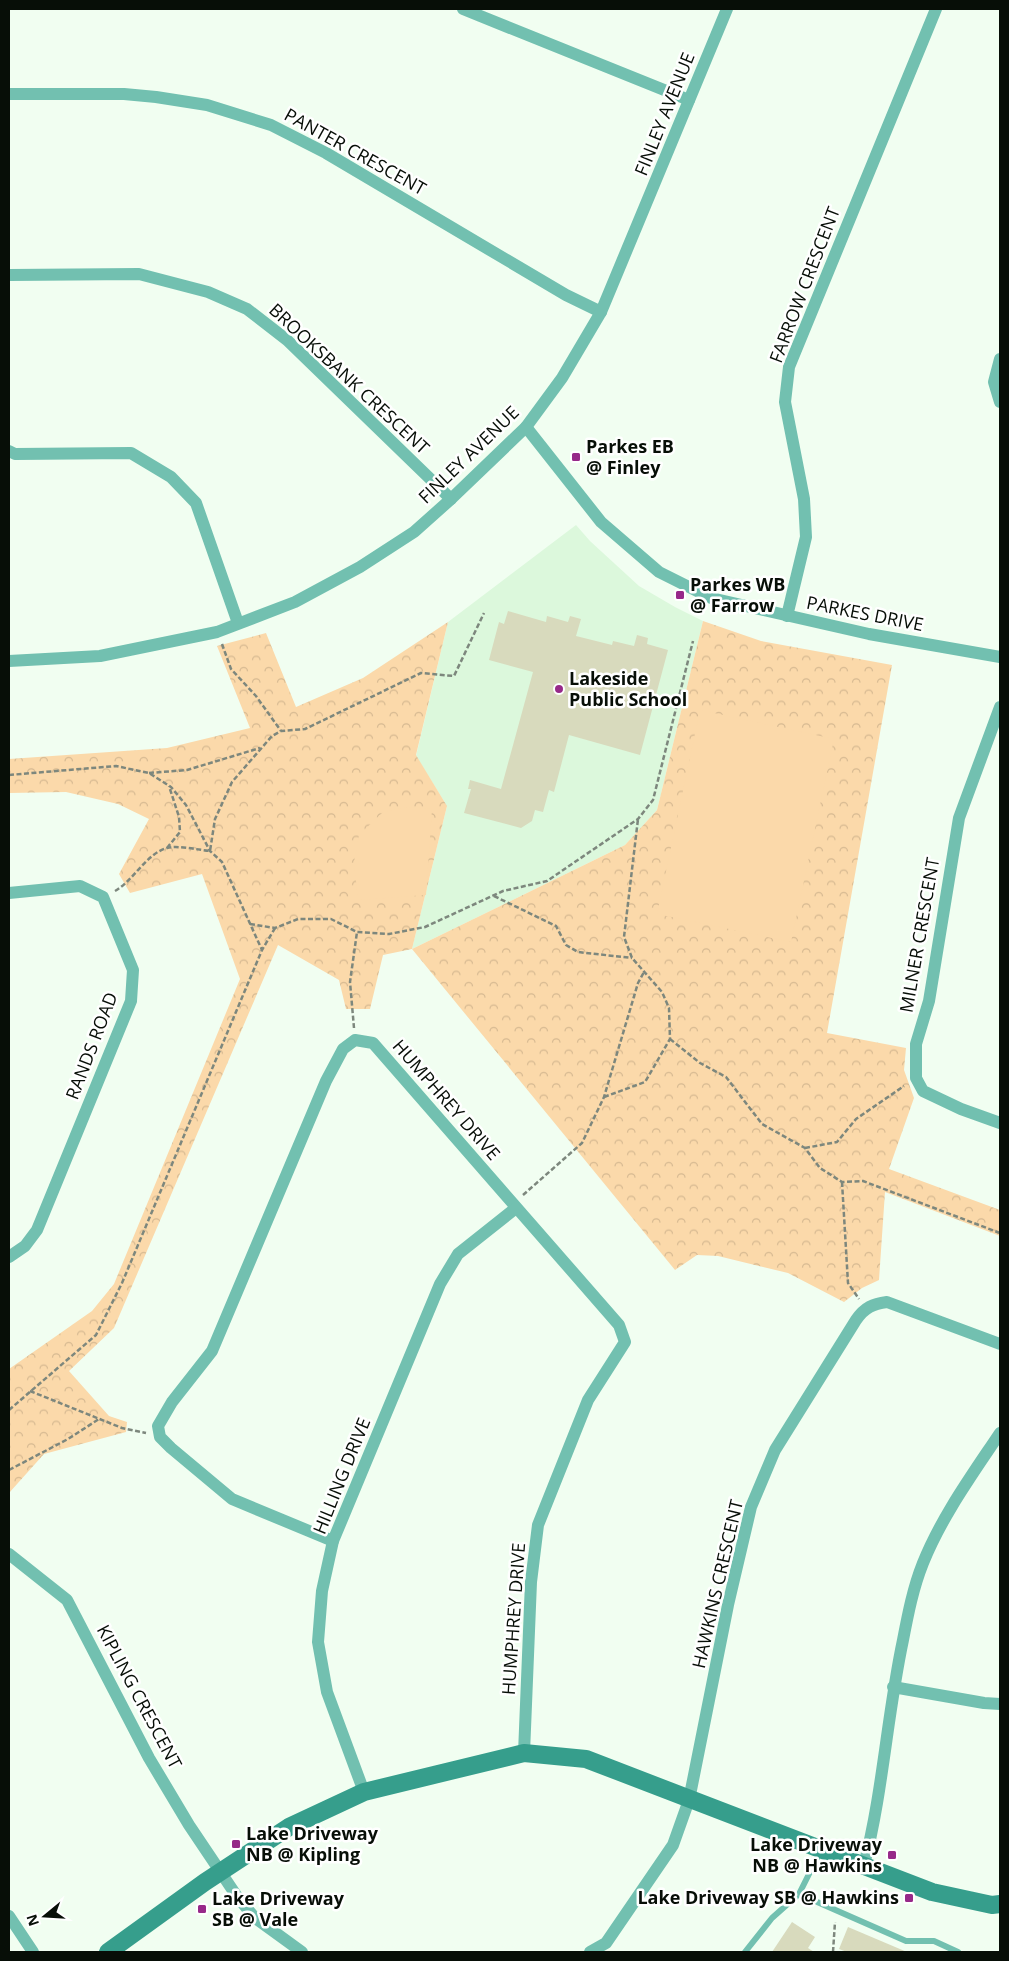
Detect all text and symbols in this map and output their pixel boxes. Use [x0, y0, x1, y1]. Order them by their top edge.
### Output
street label: FINLEY AVENUE [628, 48, 700, 179]
street label: PANTER CRESCENT [280, 102, 431, 200]
street label: FARROW CRESCENT [763, 203, 845, 366]
street label: BROOKSBANK CRESCENT [264, 298, 435, 459]
street label: FINLEY AVENUE [413, 400, 524, 508]
place label: Parkes EB @ Finley [586, 434, 674, 479]
marker: Parkes EB @ Finley [570, 451, 582, 463]
place label: Parkes WB @ Farrow [690, 572, 785, 617]
marker: Parkes WB @ Farrow [674, 589, 686, 601]
street label: PARKES DRIVE [805, 590, 926, 636]
place label: Lakeside Public School [569, 666, 687, 711]
marker: Lakeside Public School [553, 683, 565, 695]
street label: MILNER CRESCENT [894, 855, 944, 1014]
street label: RANDS ROAD [60, 988, 123, 1103]
street label: HUMPHREY DRIVE [388, 1034, 506, 1165]
street label: HILLING DRIVE [307, 1414, 375, 1537]
street label: HAWKINS CRESCENT [686, 1497, 748, 1671]
street label: HUMPHREY DRIVE [496, 1542, 530, 1696]
street label: KIPLING CRESCENT [92, 1620, 188, 1773]
place label: Lake Driveway NB @ Kipling [246, 1821, 379, 1866]
place label: Lake Driveway NB @ Hawkins [750, 1832, 883, 1877]
marker: Lake Driveway NB @ Kipling [230, 1838, 242, 1850]
marker: Lake Driveway NB @ Hawkins [886, 1849, 898, 1861]
place label: Lake Driveway SB @ Hawkins [637, 1885, 899, 1909]
place label: Lake Driveway SB @ Vale [212, 1886, 345, 1931]
north arrow [20, 1891, 70, 1941]
marker: Lake Driveway SB @ Hawkins [903, 1892, 915, 1904]
marker: Lake Driveway SB @ Vale [196, 1903, 208, 1915]
text: N [21, 1912, 43, 1929]

